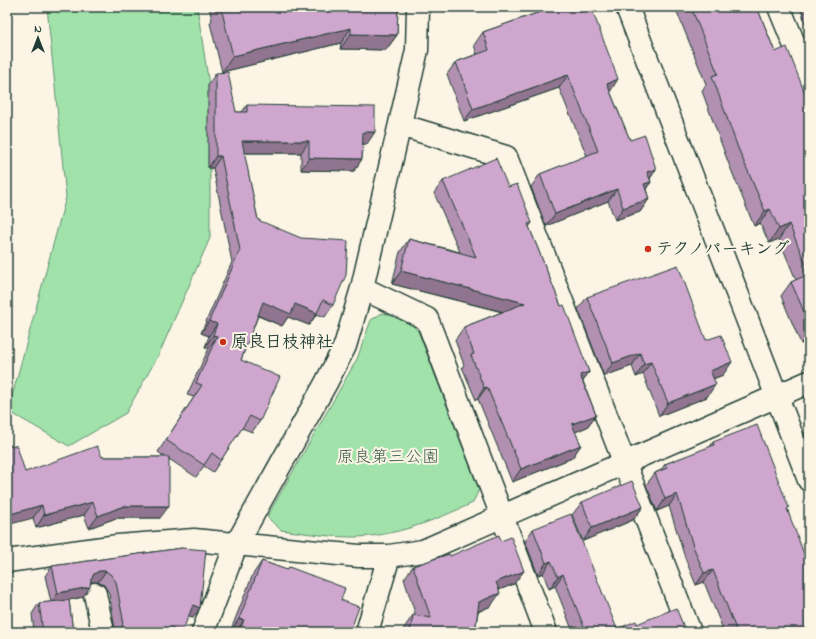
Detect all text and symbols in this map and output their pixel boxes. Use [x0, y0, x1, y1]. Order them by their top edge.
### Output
north arrow [18, 18, 58, 58]
text: N [34, 21, 42, 37]
place label: テクノパーキング [656, 237, 790, 262]
marker: テクノパーキング [643, 244, 653, 254]
place label: 原良日枝神社 [231, 330, 333, 355]
marker: 原良日枝神社 [218, 337, 228, 347]
park label: 原良第三公園 [337, 445, 439, 470]

